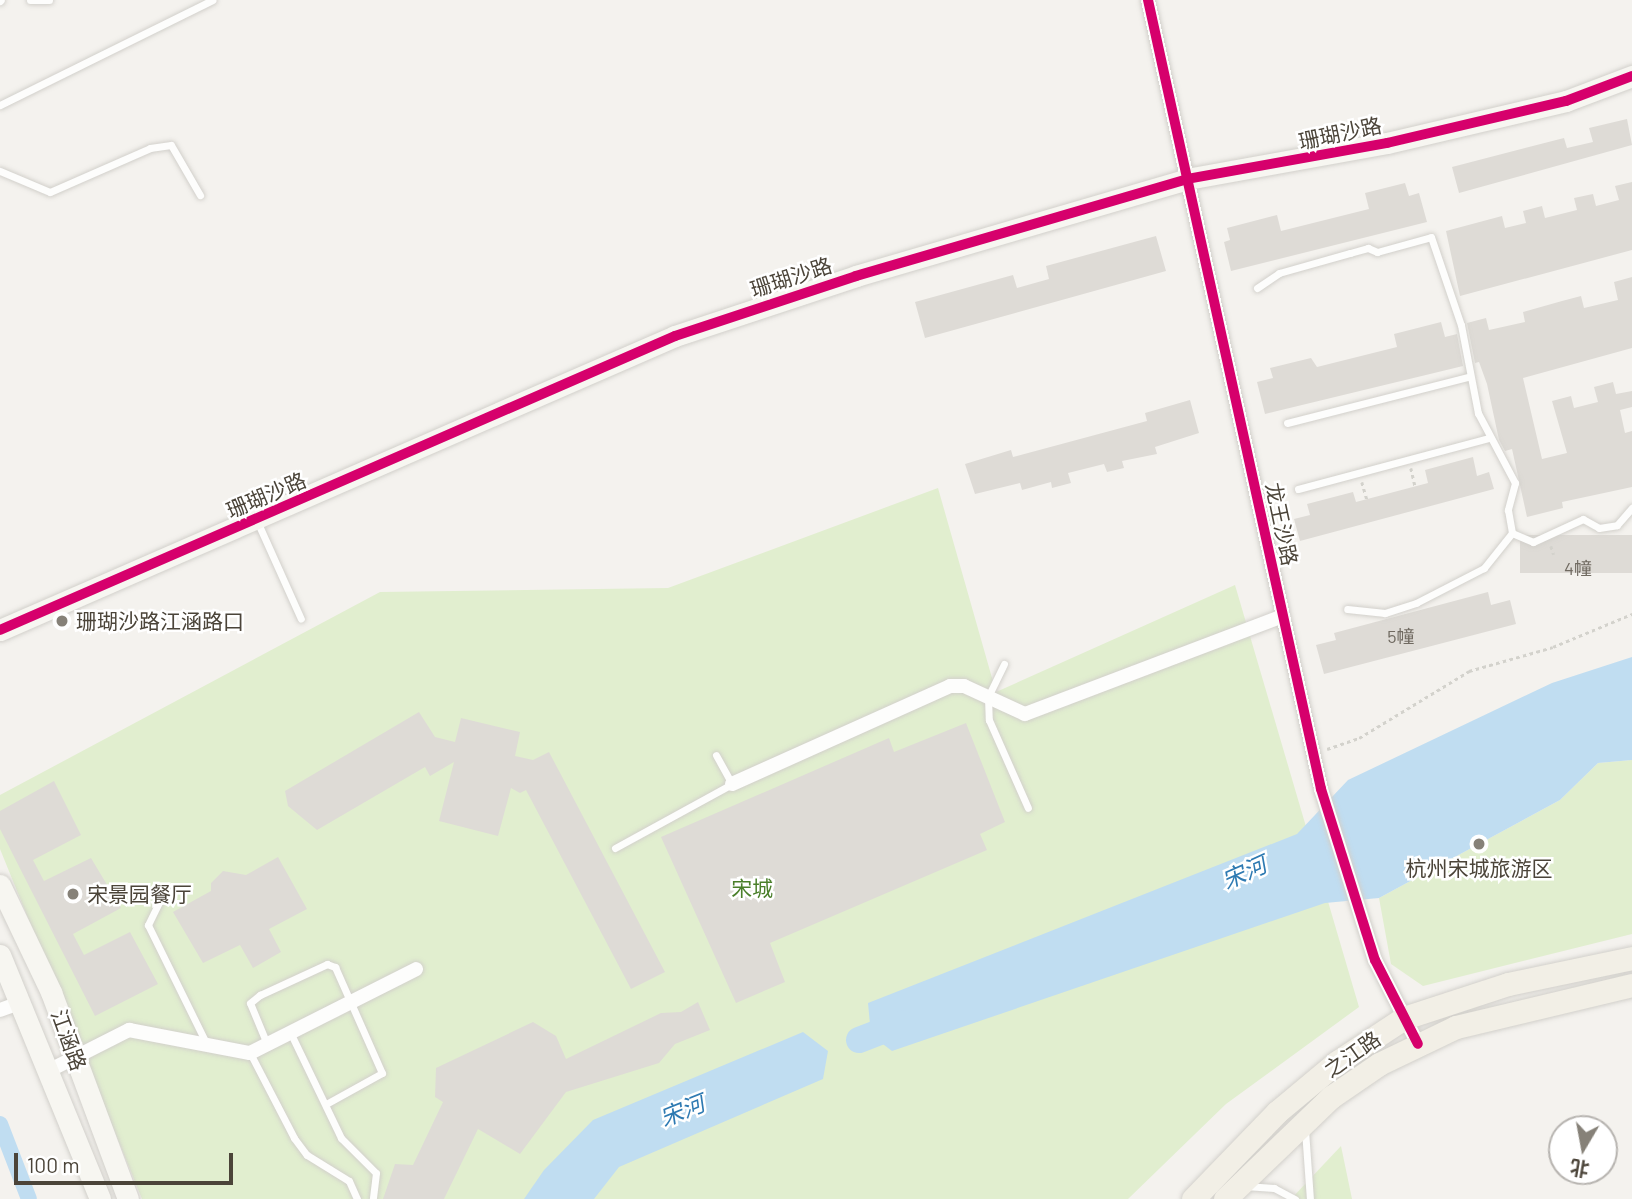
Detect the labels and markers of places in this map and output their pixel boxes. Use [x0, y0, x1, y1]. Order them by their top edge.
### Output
place label: 珊瑚沙路江涵路口 [76, 608, 244, 634]
marker: 珊瑚沙路江涵路口 [54, 613, 70, 629]
marker: 杭州宋城旅游区 [1471, 836, 1487, 852]
place label: 杭州宋城旅游区 [1406, 855, 1552, 881]
place label: 宋景园餐厅 [87, 881, 192, 907]
marker: 宋景园餐厅 [65, 886, 81, 902]

